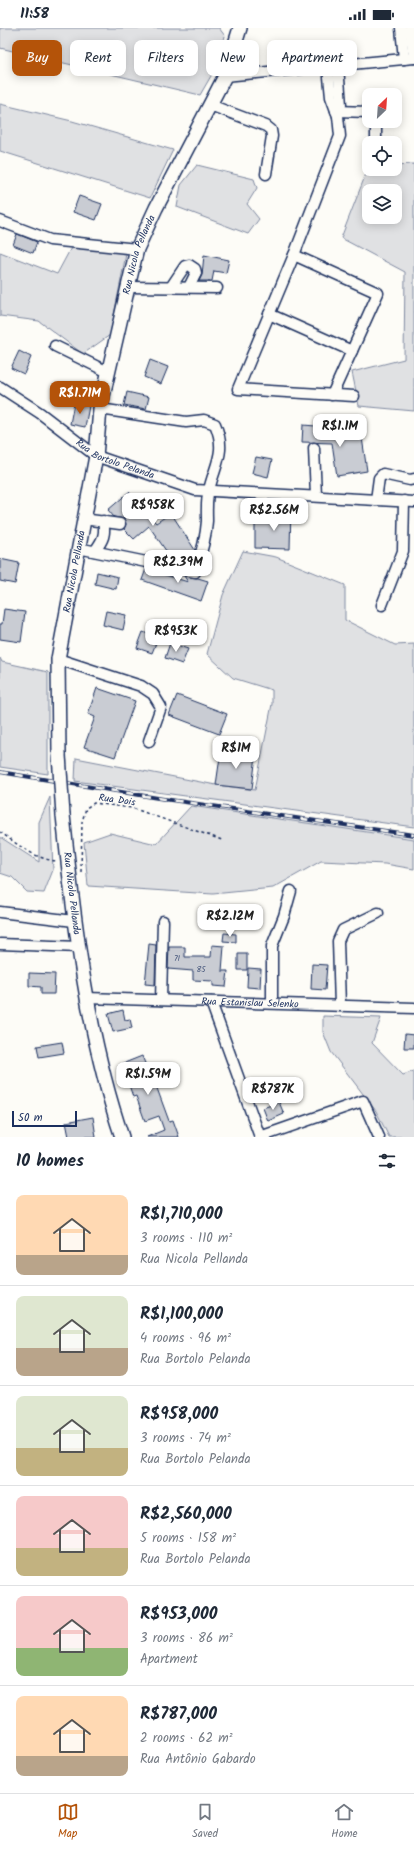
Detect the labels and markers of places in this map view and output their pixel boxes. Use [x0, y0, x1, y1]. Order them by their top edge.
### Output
pin: R$1.71M [43, 381, 117, 415]
pin: R$1.1M [307, 414, 373, 448]
pin: R$958K [120, 493, 186, 527]
pin: R$2.56M [237, 498, 311, 532]
pin: R$2.39M [141, 550, 215, 584]
pin: R$953K [143, 619, 209, 653]
pin: R$1M [212, 736, 260, 770]
pin: R$2.12M [193, 904, 267, 938]
pin: R$1.59M [111, 1062, 185, 1096]
pin: R$787K [240, 1077, 306, 1111]

